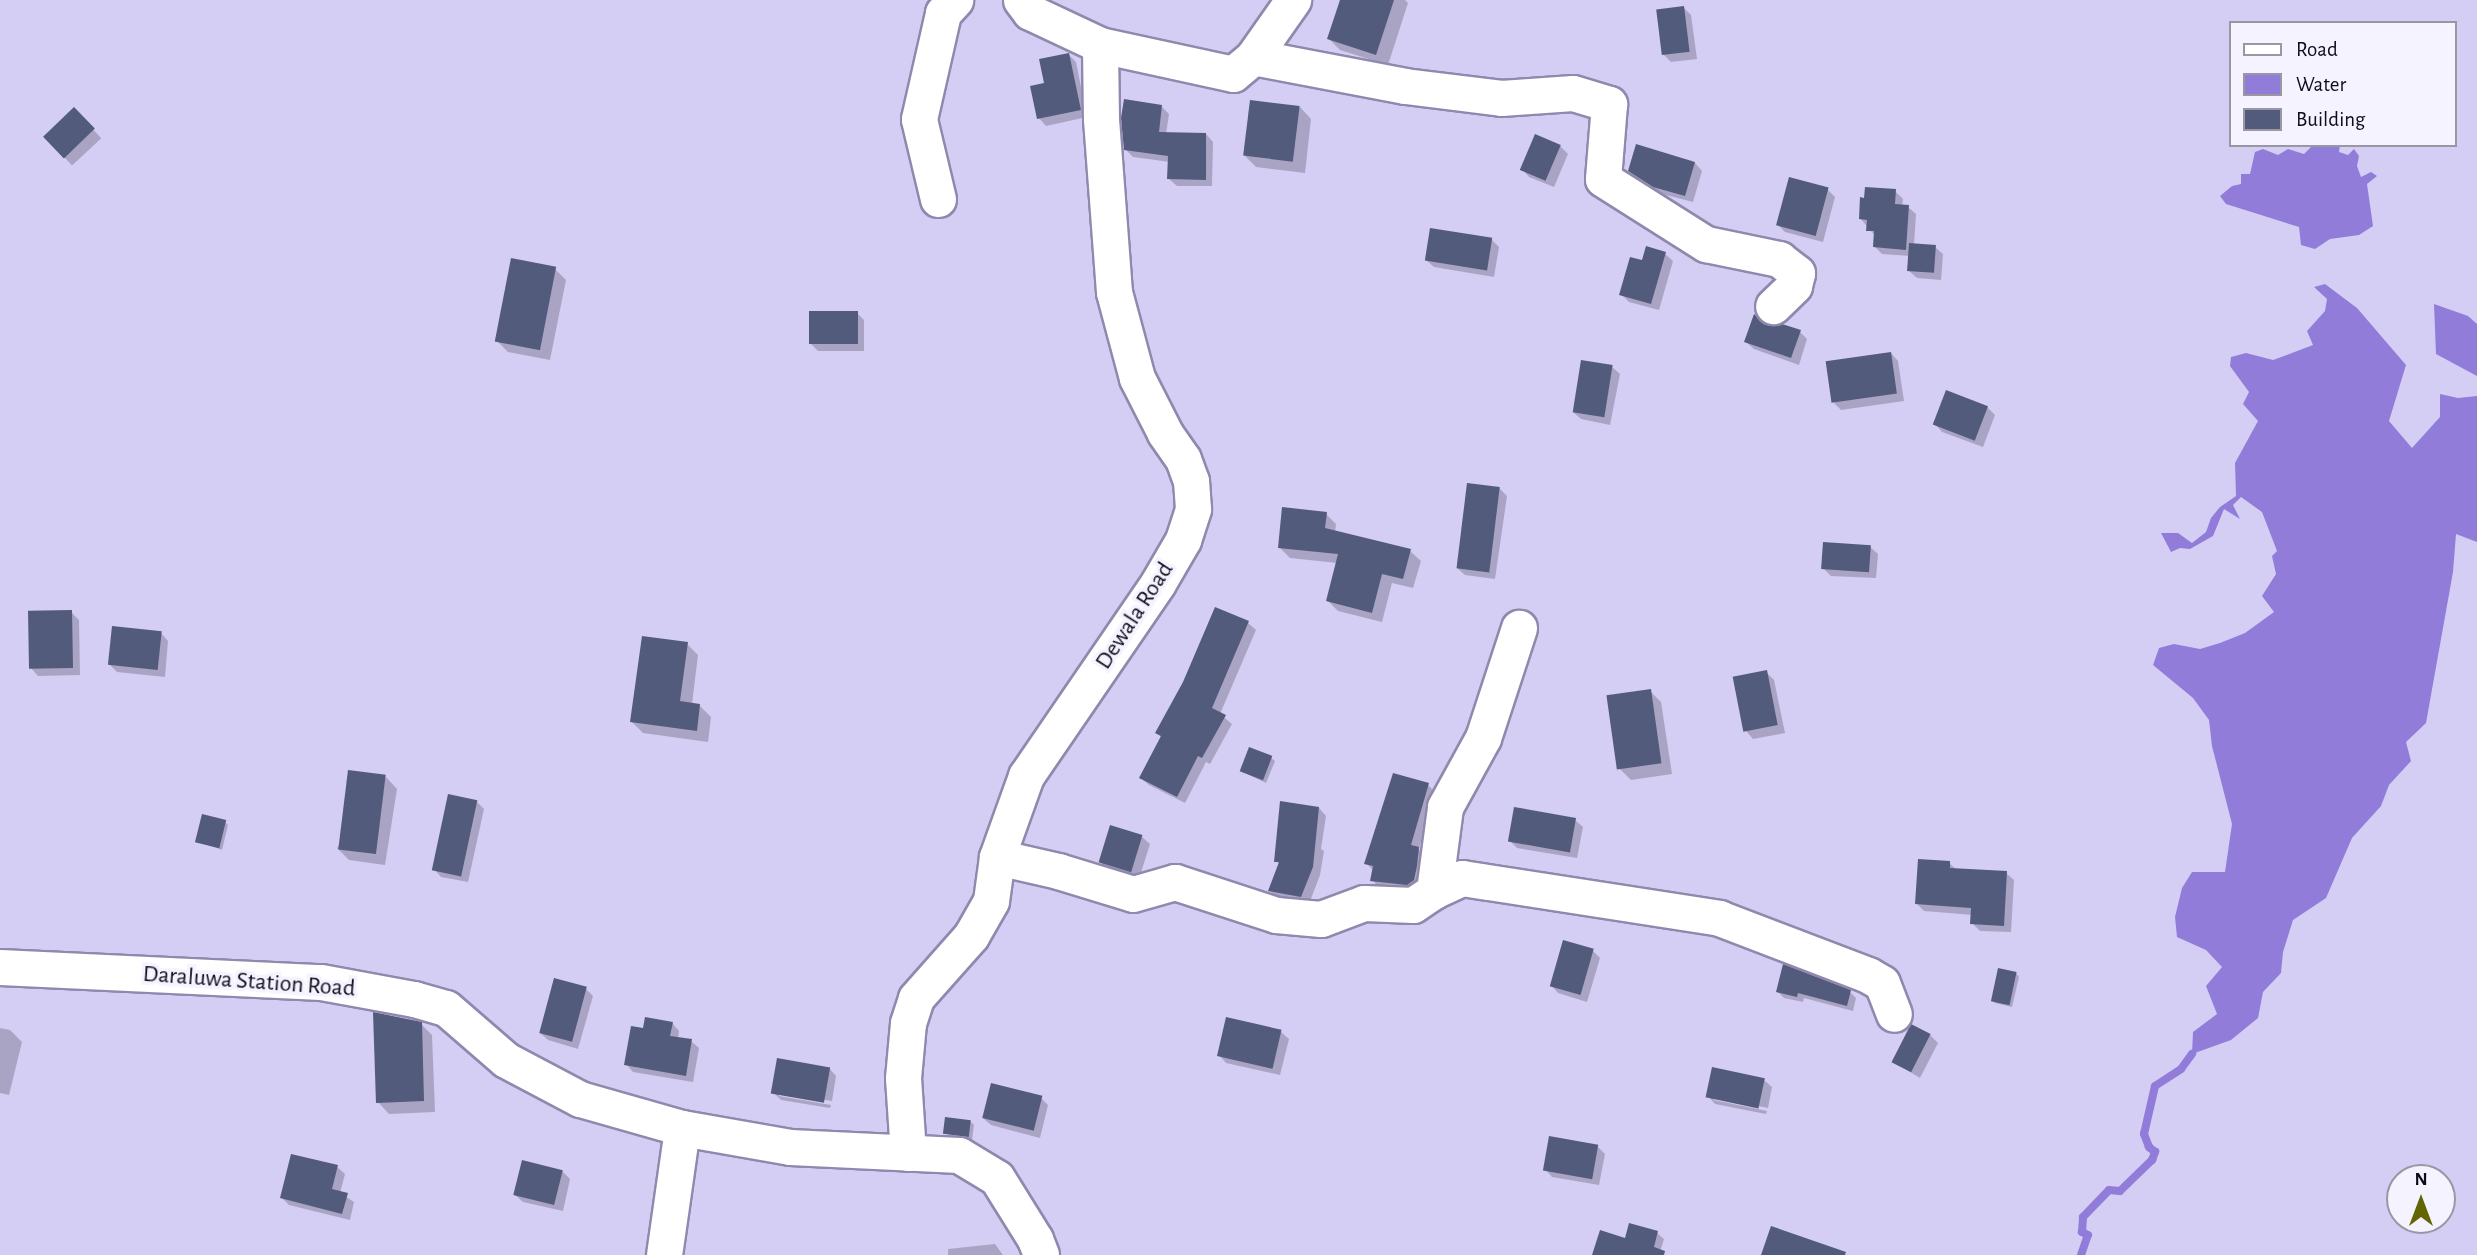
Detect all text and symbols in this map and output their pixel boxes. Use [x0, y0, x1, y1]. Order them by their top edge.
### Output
legend [2228, 21, 2456, 147]
text: Road [2296, 39, 2338, 60]
text: Water [2296, 74, 2346, 95]
text: Building [2296, 109, 2365, 130]
street label: Dewala Road [1090, 557, 1180, 675]
street label: Daraluwa Station Road [142, 960, 356, 1004]
north arrow [2386, 1164, 2456, 1234]
text: N [2414, 1170, 2428, 1189]

